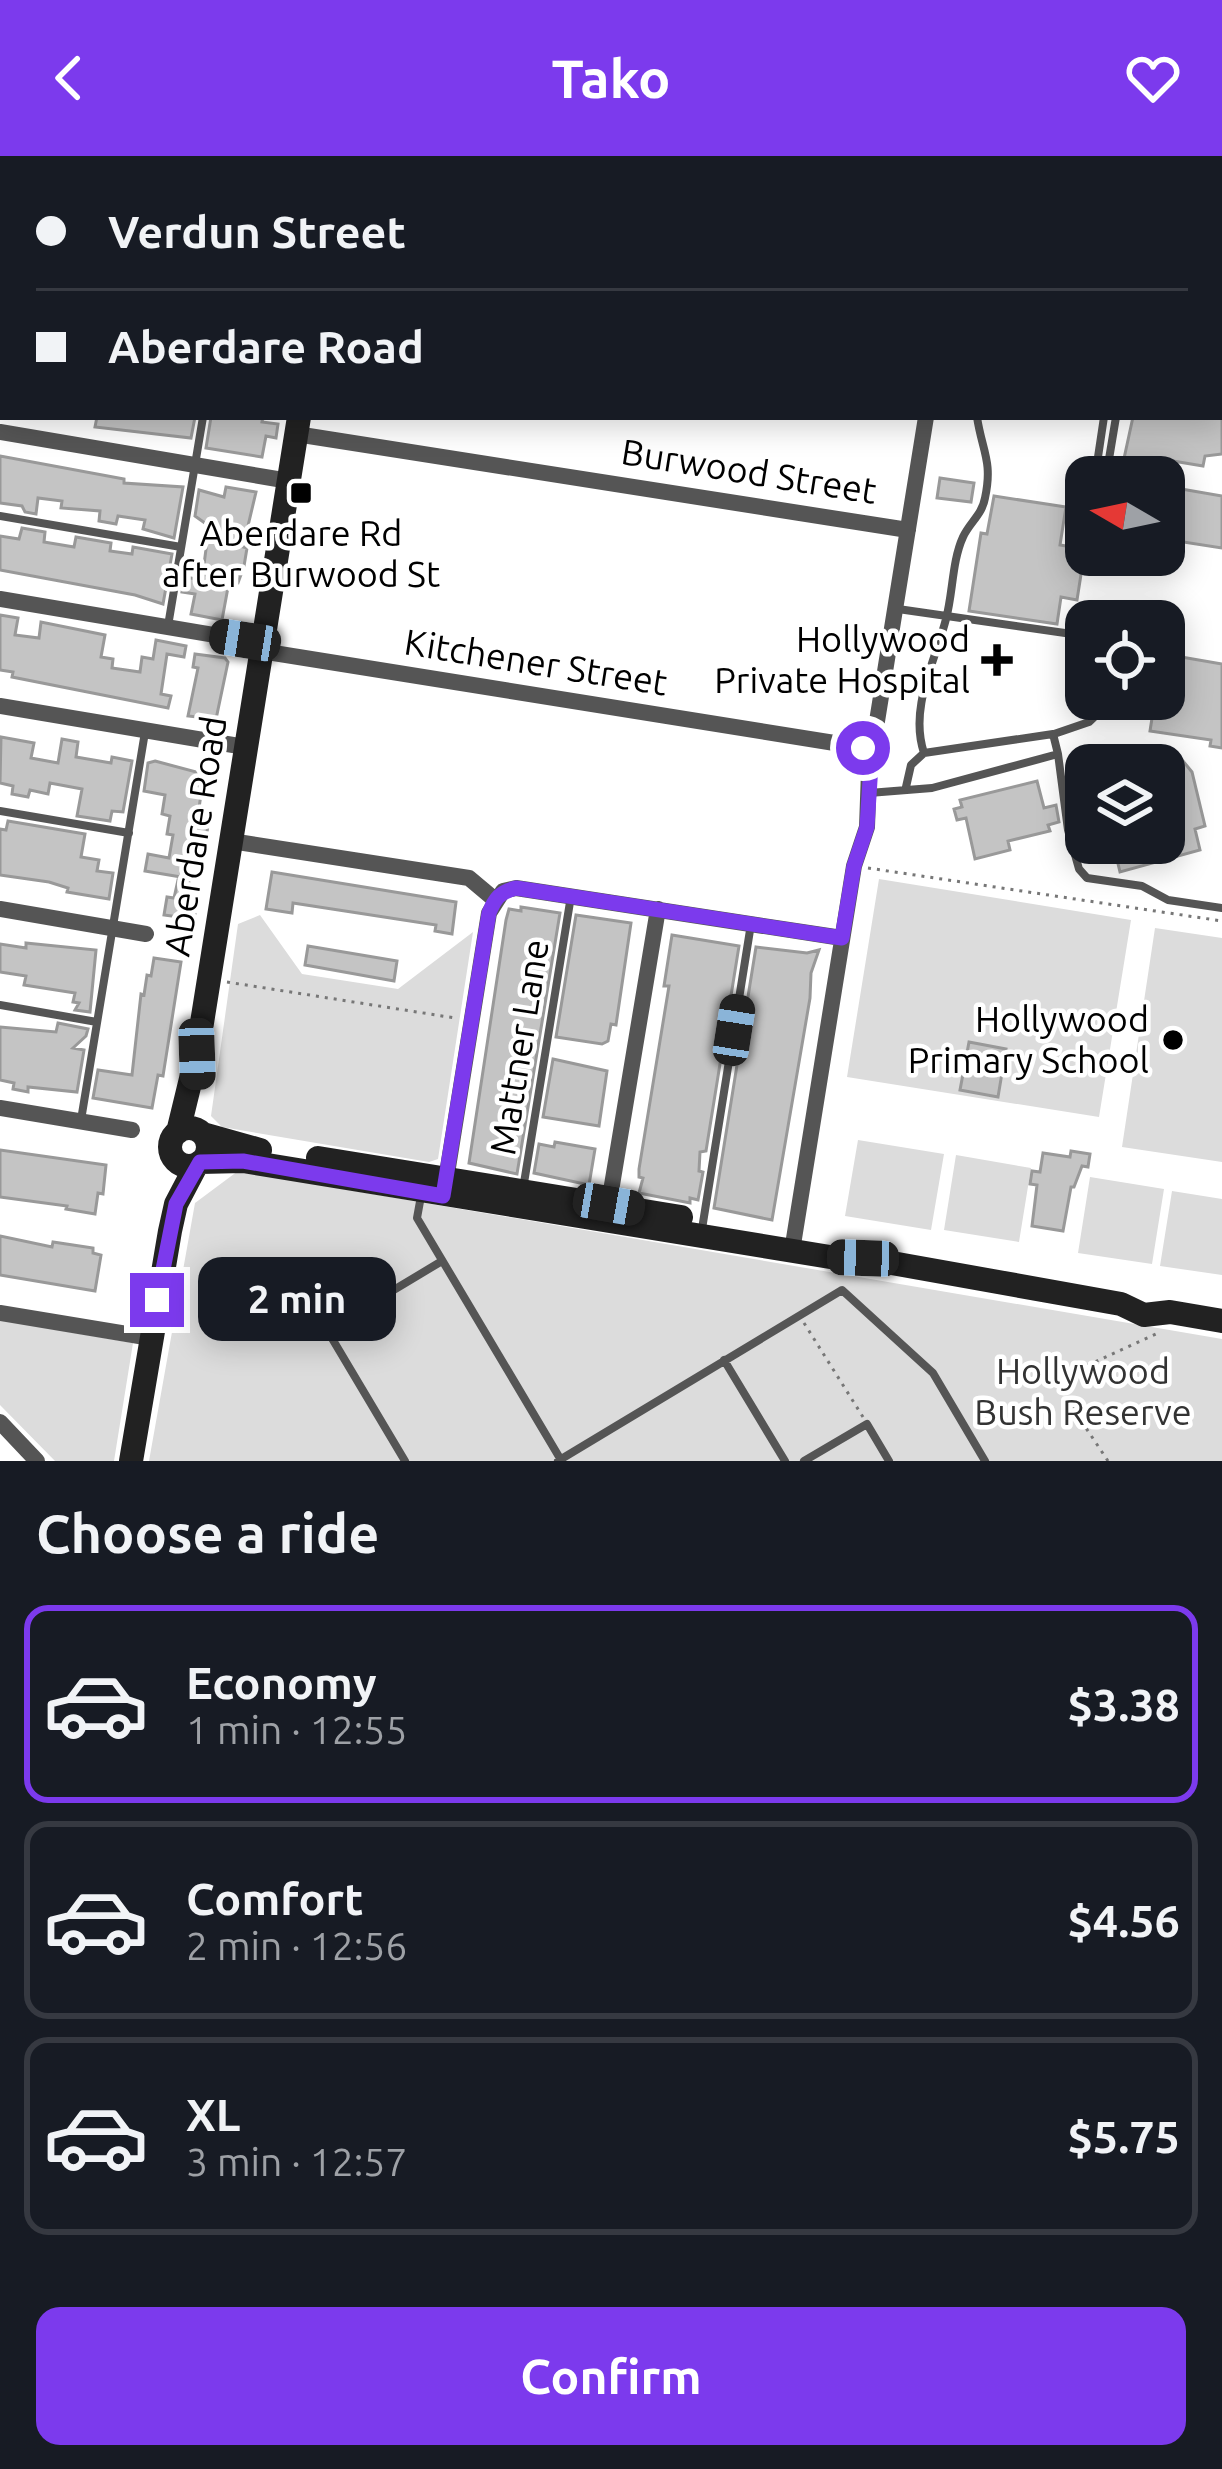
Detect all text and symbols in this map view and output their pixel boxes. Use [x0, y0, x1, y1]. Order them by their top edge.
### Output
icon: back [36, 45, 102, 111]
icon: heart [1120, 45, 1186, 111]
text: Tako [551, 48, 671, 108]
text: Verdun Street [108, 206, 406, 257]
text: Aberdare Road [108, 321, 424, 372]
street label: Burwood Street [619, 430, 880, 511]
north arrow [1065, 456, 1185, 576]
map controls [1065, 456, 1185, 864]
marker: Aberdare Rd after Burwood St [288, 480, 314, 506]
place label: Aberdare Rd after Burwood St [162, 512, 440, 594]
button: locate [1065, 600, 1185, 720]
car [207, 617, 283, 663]
place label: Hollywood Private Hospital [714, 618, 970, 700]
street label: Kitchener Street [402, 620, 670, 703]
marker: Hollywood Private Hospital [981, 644, 1013, 676]
street label: Aberdare Road [155, 713, 234, 959]
route start [836, 721, 890, 775]
button: layers [1065, 744, 1185, 864]
street label: Mattner Lane [481, 936, 556, 1158]
car [711, 992, 757, 1068]
place label: Hollywood Primary School [908, 998, 1149, 1080]
car [178, 1017, 216, 1091]
marker: Hollywood Primary School [1160, 1027, 1186, 1053]
car [570, 1180, 648, 1228]
car [826, 1239, 900, 1277]
callout: 2 min [199, 1258, 397, 1342]
route end [130, 1273, 184, 1327]
text: 2 min [248, 1277, 346, 1320]
park label: Hollywood Bush Reserve [974, 1350, 1192, 1432]
text: Choose a ride [36, 1503, 379, 1563]
icon: car [42, 1650, 150, 1758]
text: Economy [186, 1657, 377, 1708]
text: $3.38 [1067, 1679, 1180, 1730]
text: 1 min · 12:55 [186, 1708, 407, 1751]
icon: car [42, 1866, 150, 1974]
text: Comfort [186, 1873, 363, 1924]
text: $4.56 [1067, 1895, 1180, 1946]
text: 2 min · 12:56 [186, 1924, 407, 1967]
icon: car [42, 2082, 150, 2190]
text: XL [186, 2089, 240, 2140]
text: $5.75 [1067, 2111, 1180, 2162]
text: 3 min · 12:57 [186, 2140, 407, 2183]
button: Confirm [36, 2307, 1186, 2445]

